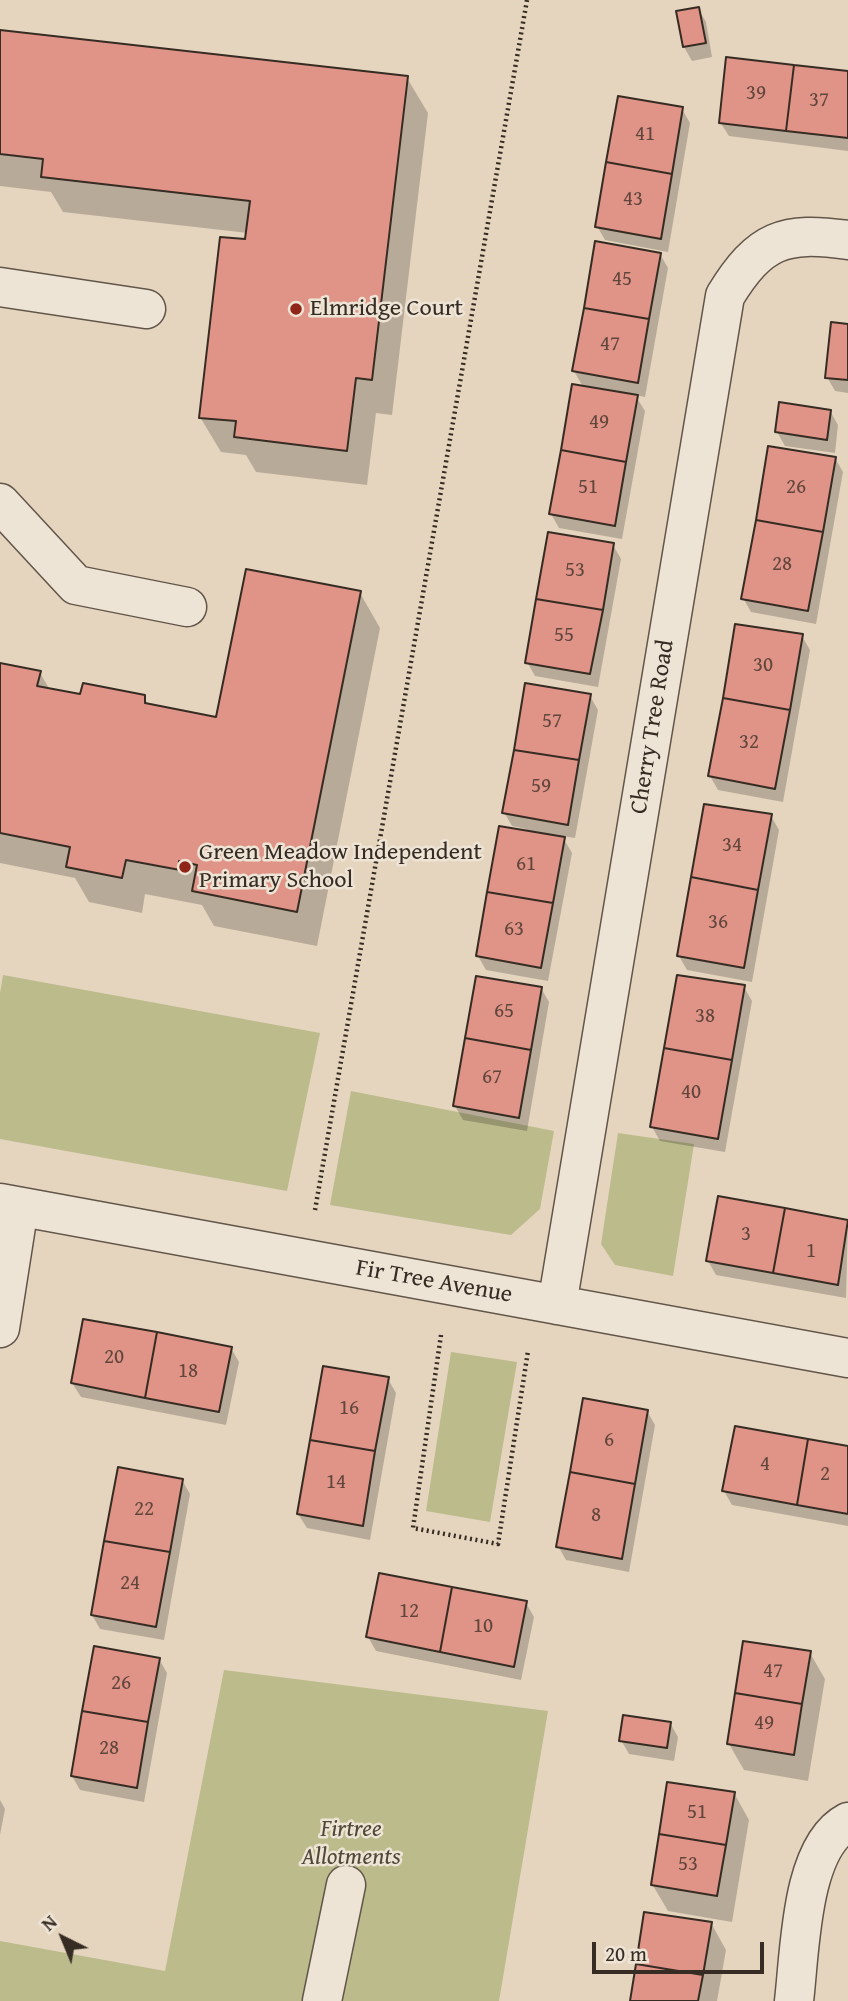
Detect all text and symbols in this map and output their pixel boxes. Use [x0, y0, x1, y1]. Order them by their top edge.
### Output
house number: 39 [746, 81, 766, 107]
house number: 37 [809, 88, 829, 114]
house number: 41 [635, 122, 655, 148]
house number: 43 [623, 187, 643, 213]
house number: 45 [612, 267, 632, 293]
place label: Elmridge Court [310, 295, 463, 323]
marker: Elmridge Court [288, 301, 304, 317]
house number: 47 [600, 332, 620, 358]
house number: 49 [589, 410, 609, 436]
house number: 51 [578, 475, 598, 501]
house number: 26 [786, 475, 806, 501]
house number: 28 [772, 552, 792, 578]
house number: 53 [565, 558, 585, 584]
house number: 55 [554, 623, 574, 649]
street label: Cherry Tree Road [625, 638, 681, 816]
house number: 30 [753, 653, 773, 679]
house number: 57 [542, 709, 562, 735]
house number: 32 [739, 730, 759, 756]
house number: 59 [531, 774, 551, 800]
house number: 34 [722, 833, 742, 859]
place label: Green Meadow Independent Primary School [199, 839, 482, 895]
house number: 61 [516, 852, 536, 878]
marker: Green Meadow Independent Primary School [177, 859, 193, 875]
house number: 36 [708, 910, 728, 936]
house number: 63 [504, 917, 524, 943]
house number: 65 [494, 999, 514, 1025]
house number: 38 [695, 1004, 715, 1030]
house number: 67 [482, 1065, 502, 1091]
house number: 40 [681, 1080, 701, 1106]
house number: 3 [741, 1222, 751, 1248]
house number: 1 [806, 1239, 816, 1265]
street label: Fir Tree Avenue [354, 1254, 514, 1310]
house number: 20 [104, 1345, 124, 1371]
house number: 18 [178, 1359, 198, 1385]
house number: 16 [339, 1396, 359, 1422]
house number: 6 [604, 1428, 614, 1454]
house number: 4 [760, 1452, 770, 1478]
house number: 2 [820, 1462, 830, 1488]
house number: 14 [326, 1470, 346, 1496]
house number: 22 [134, 1497, 154, 1523]
house number: 8 [591, 1503, 601, 1529]
house number: 24 [120, 1571, 140, 1597]
house number: 12 [399, 1599, 419, 1625]
house number: 10 [473, 1614, 493, 1640]
house number: 47 [763, 1659, 783, 1685]
house number: 26 [111, 1671, 131, 1697]
house number: 49 [754, 1711, 774, 1737]
house number: 28 [99, 1736, 119, 1762]
house number: 51 [687, 1800, 707, 1826]
park label: Firtree Allotments [301, 1816, 401, 1872]
house number: 53 [678, 1852, 698, 1878]
north arrow [28, 1903, 98, 1973]
text: N [34, 1908, 63, 1937]
scale bar [596, 1927, 768, 1971]
text: 20 m [605, 1938, 647, 1969]

